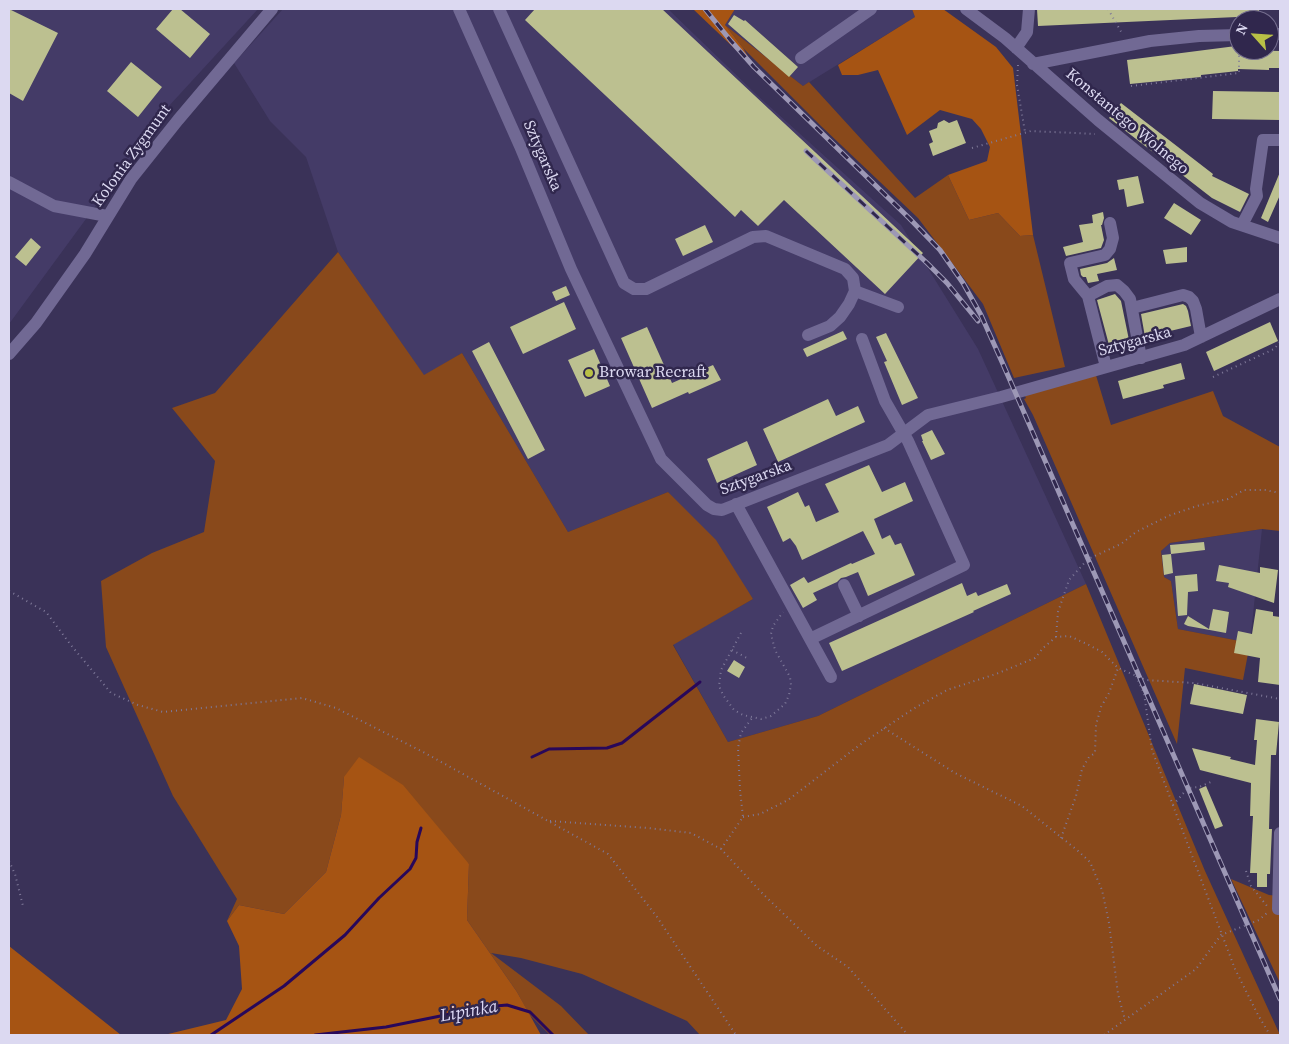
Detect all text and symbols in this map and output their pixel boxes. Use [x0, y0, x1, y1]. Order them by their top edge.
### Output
north arrow [1229, 10, 1279, 60]
text: N [1230, 20, 1253, 38]
street label: Konstantego Wolnego [1061, 65, 1193, 179]
street label: Kolonia Zygmunt [88, 101, 176, 211]
street label: Sztygarska [519, 118, 565, 194]
street label: Sztygarska [1096, 323, 1174, 361]
place label: Browar Recraft [599, 363, 706, 383]
marker: Browar Recraft [583, 367, 595, 379]
street label: Sztygarska [718, 456, 794, 500]
water label: Lipinka [438, 996, 500, 1028]

